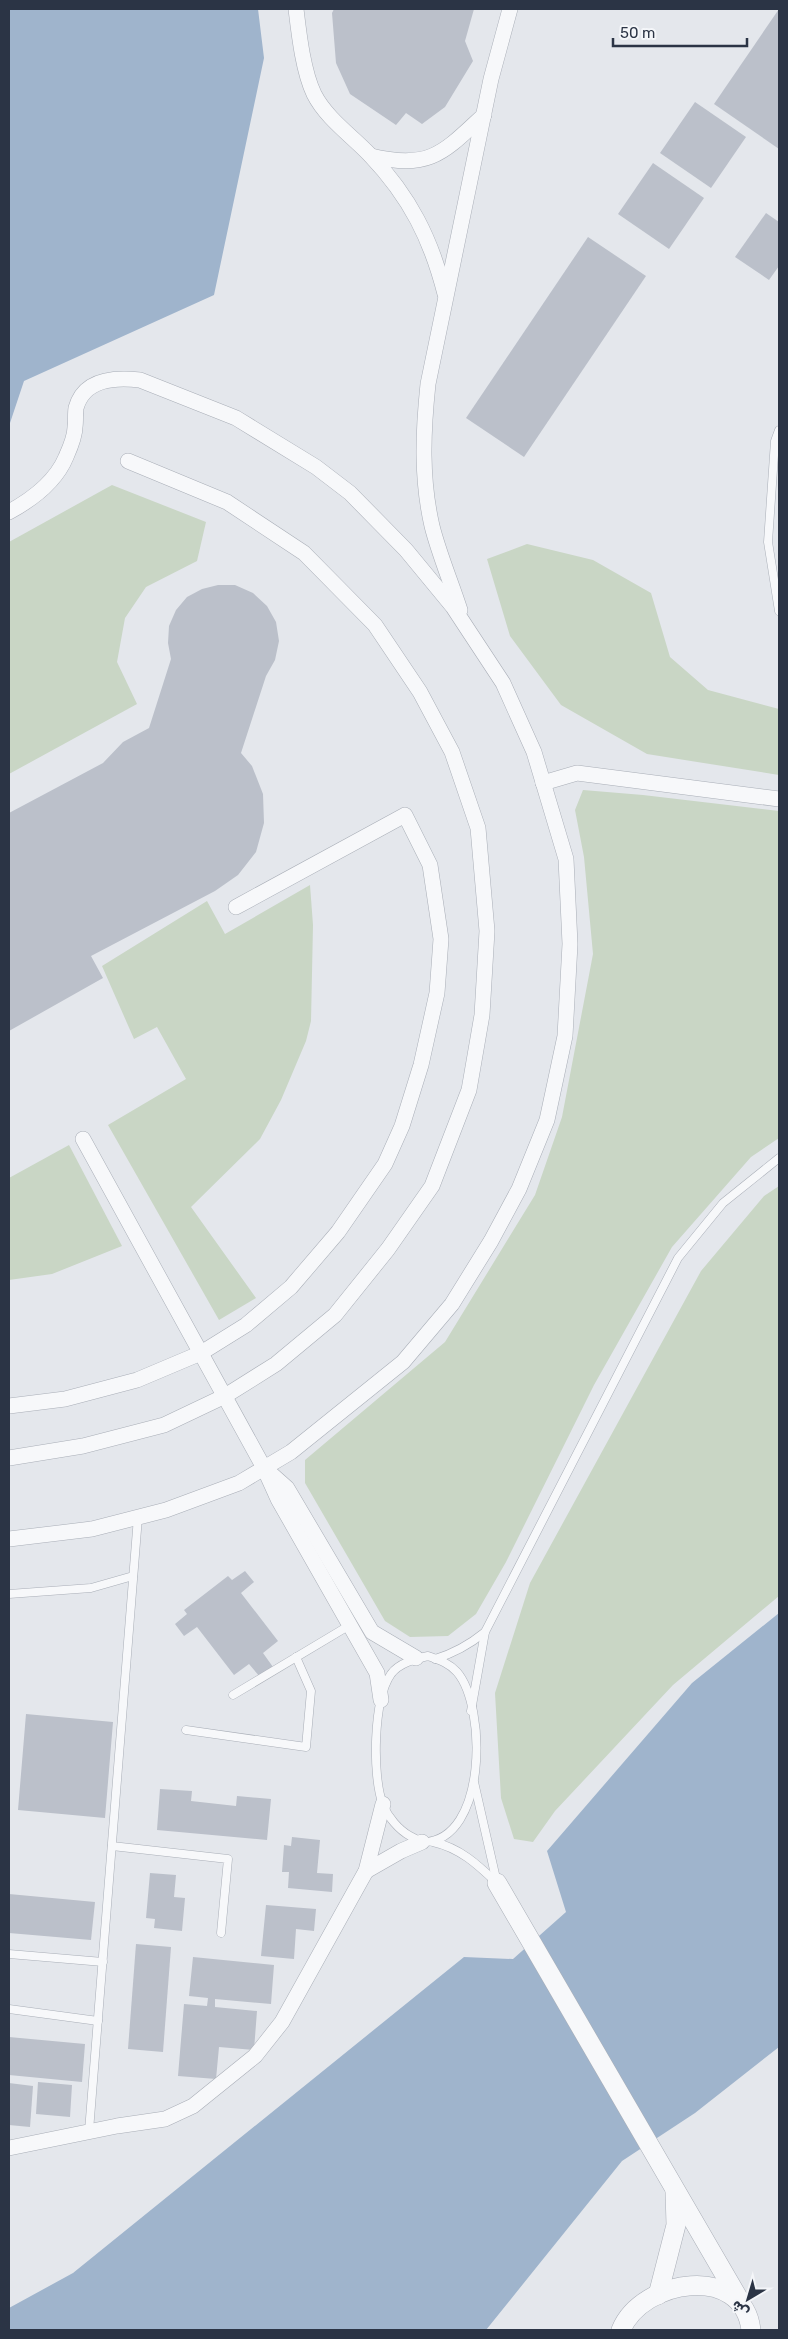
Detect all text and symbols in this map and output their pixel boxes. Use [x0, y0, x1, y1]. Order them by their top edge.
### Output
scale bar [613, 15, 747, 47]
text: 50 m [620, 24, 655, 42]
north arrow [723, 2274, 773, 2324]
text: ش [728, 2297, 753, 2321]

